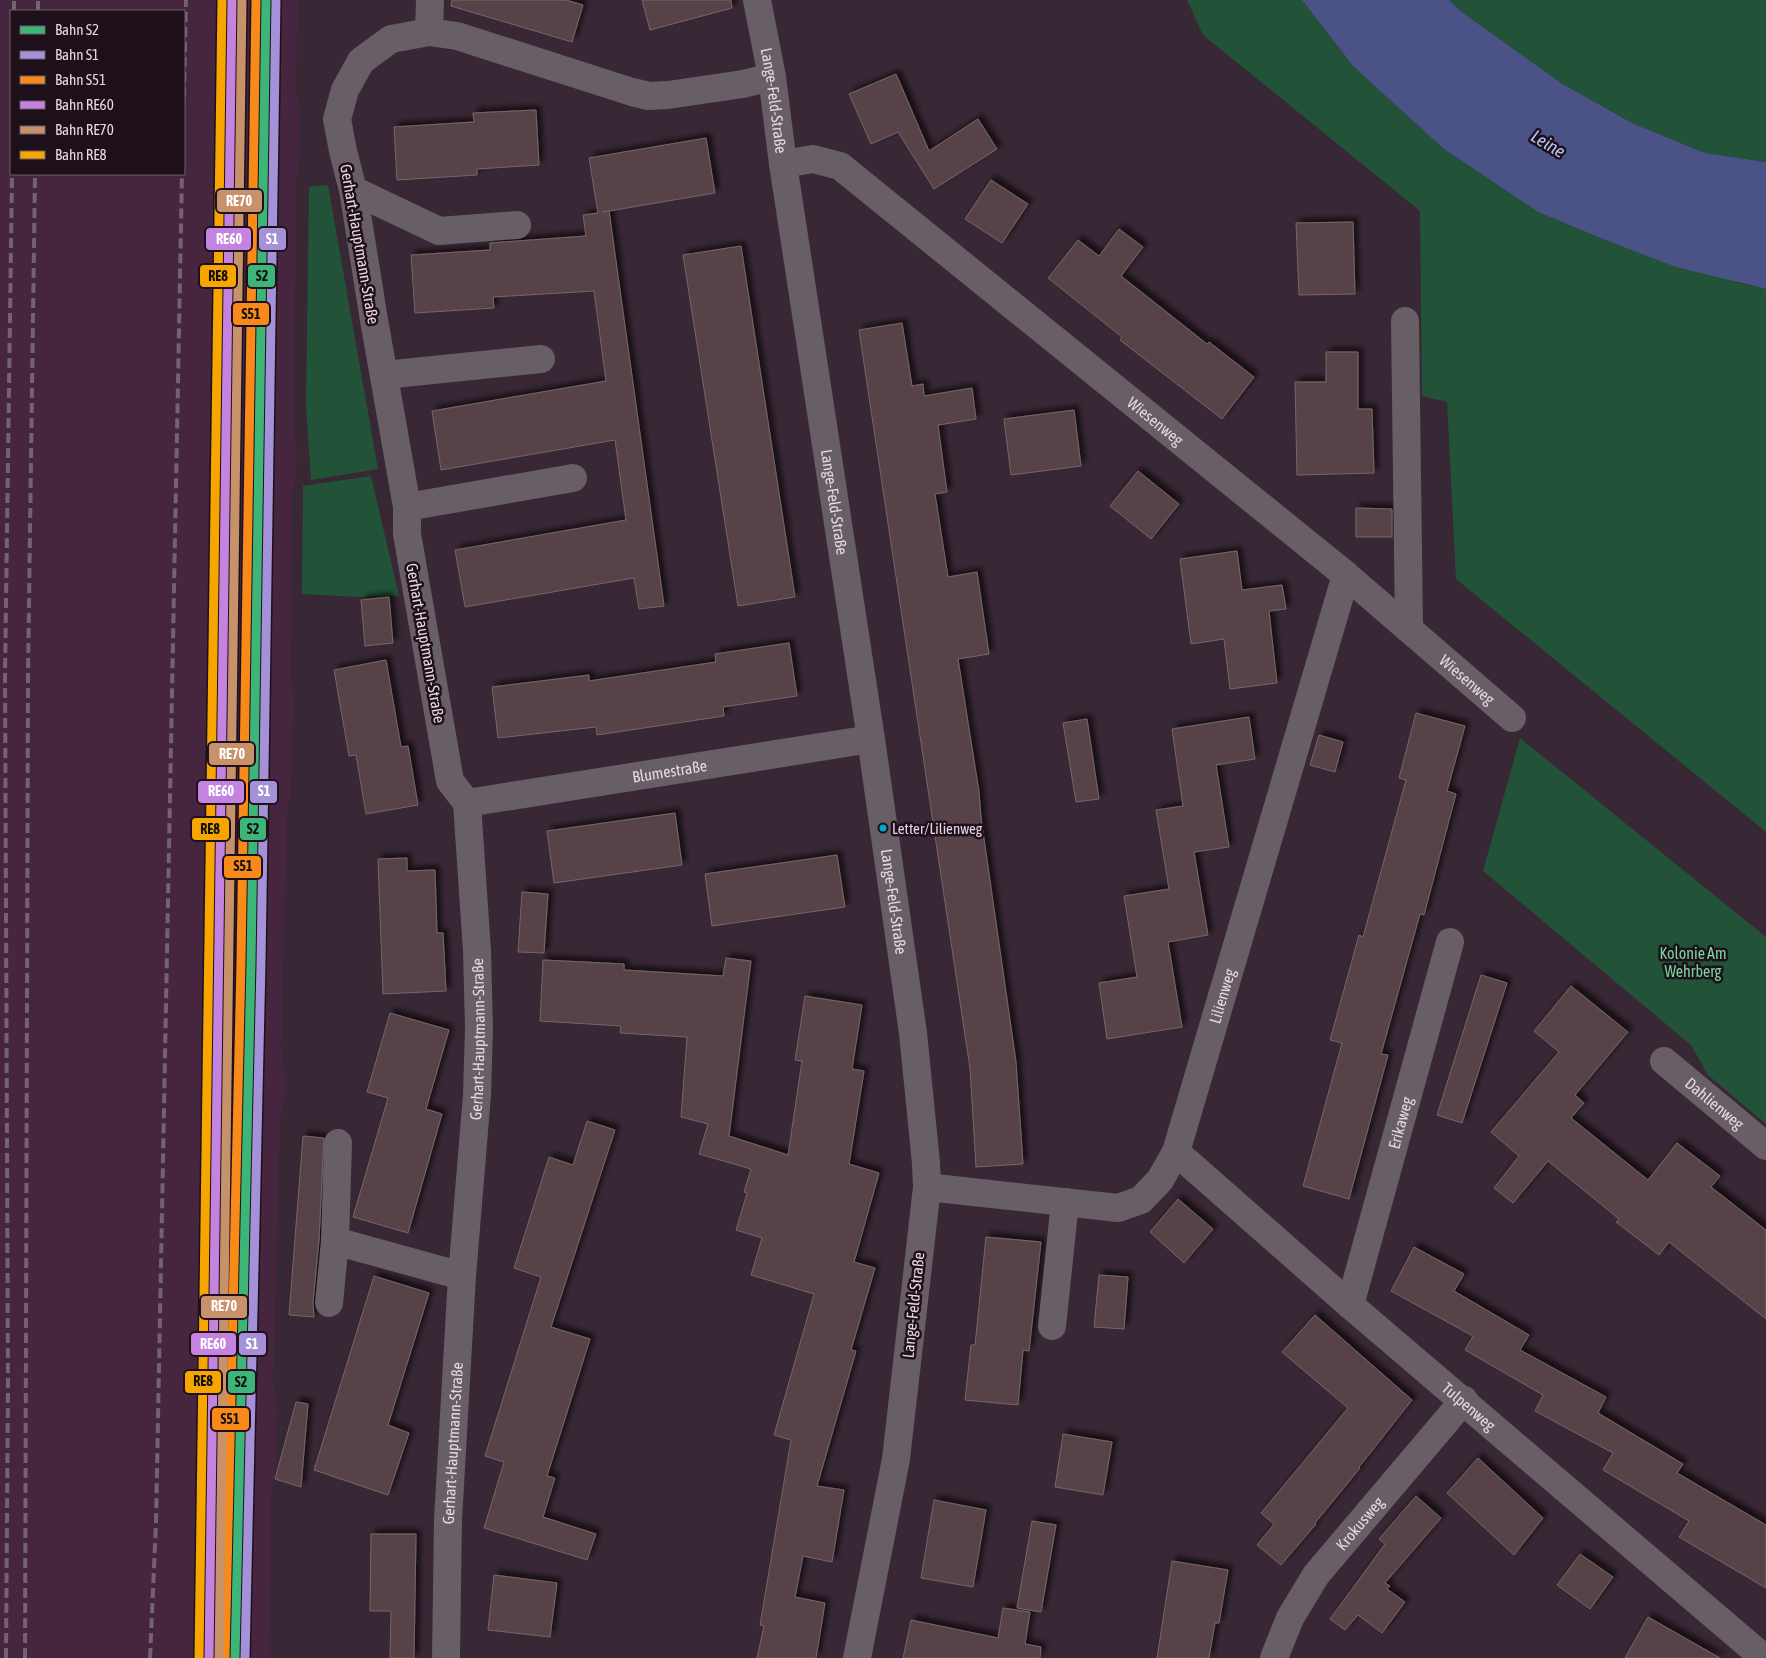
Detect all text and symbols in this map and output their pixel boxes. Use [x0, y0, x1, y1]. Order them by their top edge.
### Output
legend [10, 10, 185, 175]
text: Bahn S2 [55, 21, 99, 38]
text: Bahn S1 [55, 46, 99, 63]
street label: Lange-Feld-Straße [757, 46, 791, 154]
text: Bahn S51 [55, 71, 106, 88]
text: Bahn RE60 [55, 96, 114, 113]
text: Bahn RE70 [55, 121, 114, 138]
water label: Leine [1527, 125, 1569, 162]
text: Bahn RE8 [55, 146, 107, 163]
street label: Gerhart-Hauptmann-Straße [336, 163, 383, 325]
line badge: RE70 [216, 189, 263, 213]
text: RE70 [226, 193, 252, 209]
line badge: RE60 [205, 227, 252, 251]
line badge: S1 [258, 227, 287, 251]
text: RE60 [216, 231, 242, 247]
text: S1 [266, 231, 279, 247]
line badge: RE8 [199, 264, 237, 288]
line badge: S2 [247, 264, 276, 288]
text: RE8 [208, 268, 228, 284]
text: S2 [256, 268, 269, 284]
line badge: S51 [232, 302, 270, 326]
text: S51 [241, 306, 261, 322]
street label: Wiesenweg [1124, 393, 1187, 450]
street label: Lange-Feld-Straße [818, 448, 852, 556]
street label: Gerhart-Hauptmann-Straße [402, 562, 449, 724]
street label: Wiesenweg [1436, 651, 1499, 709]
line badge: RE70 [208, 742, 255, 766]
text: RE70 [219, 746, 245, 762]
street label: Blumestraße [631, 756, 708, 786]
line badge: RE60 [197, 780, 245, 804]
line badge: S1 [249, 780, 278, 804]
text: RE60 [208, 783, 234, 799]
text: S1 [258, 783, 271, 799]
line badge: RE8 [191, 817, 230, 841]
line badge: S2 [239, 817, 267, 841]
place label: Letter/Lilienweg [892, 820, 983, 837]
text: RE8 [200, 821, 220, 837]
text: S2 [247, 821, 260, 837]
marker: Letter/Lilienweg [878, 823, 888, 833]
street label: Lange-Feld-Straße [878, 848, 911, 955]
line badge: S51 [223, 855, 262, 879]
text: S51 [233, 858, 253, 874]
park label: Kolonie Am Wehrberg [1660, 944, 1726, 981]
street label: Gerhart-Hauptmann-Straße [466, 958, 489, 1121]
street label: Lilienweg [1205, 966, 1240, 1026]
street label: Dahlienweg [1682, 1074, 1748, 1134]
street label: Erikaweg [1384, 1095, 1417, 1151]
street label: Lange-Feld-Straße [898, 1251, 928, 1359]
line badge: RE70 [200, 1295, 248, 1319]
text: RE70 [211, 1298, 237, 1314]
line badge: RE60 [190, 1332, 237, 1356]
line badge: S1 [238, 1332, 267, 1356]
text: RE60 [200, 1336, 226, 1352]
text: S1 [246, 1336, 259, 1352]
street label: Gerhart-Hauptmann-Straße [439, 1362, 466, 1525]
line badge: RE8 [184, 1370, 222, 1394]
line badge: S2 [227, 1370, 256, 1394]
text: RE8 [193, 1373, 213, 1389]
text: S2 [235, 1374, 248, 1390]
street label: Tulpenweg [1439, 1379, 1499, 1435]
line badge: S51 [211, 1407, 250, 1431]
text: S51 [220, 1411, 240, 1427]
street label: Krokusweg [1332, 1493, 1388, 1554]

